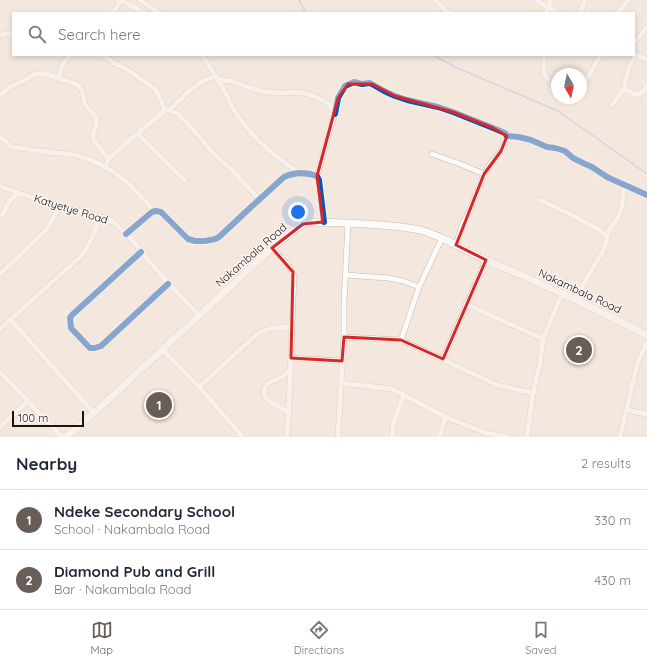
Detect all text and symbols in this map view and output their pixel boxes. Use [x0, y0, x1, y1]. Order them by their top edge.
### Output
search box [12, 12, 635, 56]
icon: search [26, 23, 48, 45]
text: Search here [58, 25, 141, 44]
north arrow [551, 68, 587, 104]
street label: Katyetye Road [32, 191, 110, 227]
your location [288, 202, 308, 222]
street label: Nakambala Road [212, 220, 290, 290]
street label: Nakambala Road [536, 266, 624, 316]
pin: 2 [566, 335, 592, 365]
pin: 1 [146, 390, 172, 420]
scale bar [12, 409, 84, 428]
text: 100 m [18, 411, 48, 425]
text: Nearby [16, 453, 77, 474]
text: 2 results [581, 455, 631, 471]
text: Ndeke Secondary School [54, 502, 235, 521]
text: 1 [26, 512, 32, 528]
text: 330 m [594, 512, 631, 528]
text: School · Nakambala Road [54, 521, 210, 537]
text: Diamond Pub and Grill [54, 562, 215, 581]
text: 2 [25, 572, 33, 588]
text: 430 m [594, 572, 631, 588]
text: Bar · Nakambala Road [54, 581, 191, 597]
tab: Map [90, 619, 113, 657]
tab: Directions [294, 619, 344, 657]
tab: Saved [525, 619, 557, 657]

